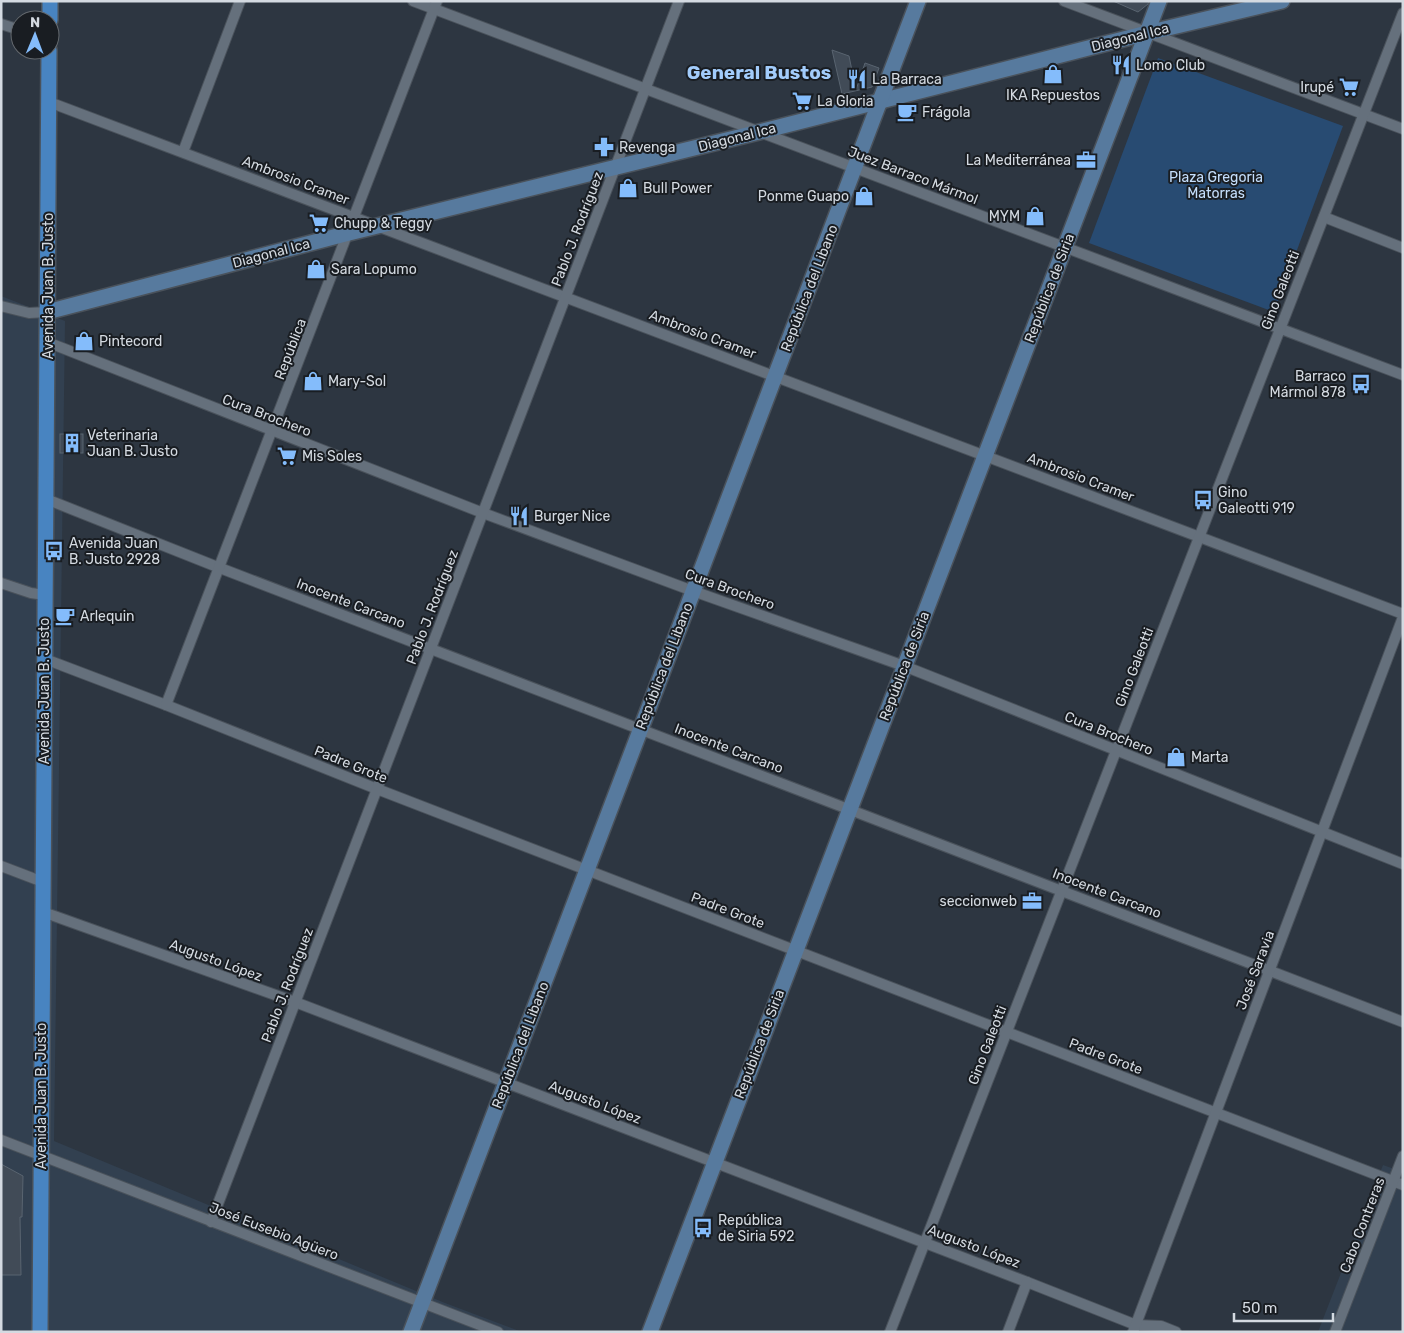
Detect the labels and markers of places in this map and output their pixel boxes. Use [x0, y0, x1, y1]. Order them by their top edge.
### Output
restaurant icon: Lomo Club [1110, 54, 1132, 76]
place label: Lomo Club [1136, 57, 1205, 74]
shop icon: IKA Repuestos [1042, 63, 1064, 85]
restaurant icon: La Barraca [846, 68, 868, 90]
place label: La Barraca [872, 71, 942, 88]
supermarket icon: Irupé [1338, 76, 1360, 98]
place label: Irupé [1300, 79, 1334, 96]
place label: IKA Repuestos [1006, 87, 1100, 104]
supermarket icon: La Gloria [791, 90, 813, 112]
place label: La Gloria [817, 93, 873, 110]
cafe icon: Frágola [896, 101, 918, 123]
place label: Frágola [922, 104, 970, 121]
pharmacy icon: Revenga [593, 136, 615, 158]
place label: Revenga [619, 139, 676, 156]
office icon: La Mediterránea [1075, 149, 1097, 171]
place label: La Mediterránea [966, 152, 1071, 169]
shop icon: Bull Power [617, 177, 639, 199]
place label: Bull Power [643, 180, 713, 197]
shop icon: Ponme Guapo [853, 185, 875, 207]
place label: Ponme Guapo [758, 188, 849, 205]
shop icon: MYM [1024, 205, 1046, 227]
place label: MYM [989, 208, 1020, 225]
supermarket icon: Chupp & Teggy [308, 212, 330, 234]
place label: Chupp & Teggy [334, 215, 433, 232]
shop icon: Sara Lopumo [305, 258, 327, 280]
place label: Sara Lopumo [331, 261, 417, 278]
shop icon: Pintecord [73, 330, 95, 352]
place label: Pintecord [99, 333, 162, 350]
place label: Barraco Mármol 878 [1270, 368, 1346, 401]
shop icon: Mary-Sol [302, 370, 324, 392]
place label: Mary-Sol [328, 373, 386, 390]
bus stop icon: Barraco Mármol 878 [1350, 373, 1372, 395]
place label: Veterinaria Juan B. Justo [87, 427, 178, 460]
building icon: Veterinaria Juan B. Justo [61, 432, 83, 454]
supermarket icon: Mis Soles [276, 445, 298, 467]
place label: Mis Soles [302, 448, 362, 465]
place label: Gino Galeotti 919 [1218, 484, 1295, 517]
bus stop icon: Gino Galeotti 919 [1192, 489, 1214, 511]
restaurant icon: Burger Nice [508, 505, 530, 527]
place label: Burger Nice [534, 508, 610, 525]
place label: Avenida Juan B. Justo 2928 [69, 535, 160, 568]
bus stop icon: Avenida Juan B. Justo 2928 [43, 540, 65, 562]
cafe icon: Arlequin [54, 605, 76, 627]
place label: Arlequin [80, 608, 135, 625]
shop icon: Marta [1165, 746, 1187, 768]
place label: Marta [1191, 749, 1228, 766]
office icon: seccionweb [1021, 890, 1043, 912]
place label: seccionweb [940, 893, 1017, 910]
place label: República de Siria 592 [718, 1212, 794, 1245]
bus stop icon: República de Siria 592 [692, 1217, 714, 1239]

